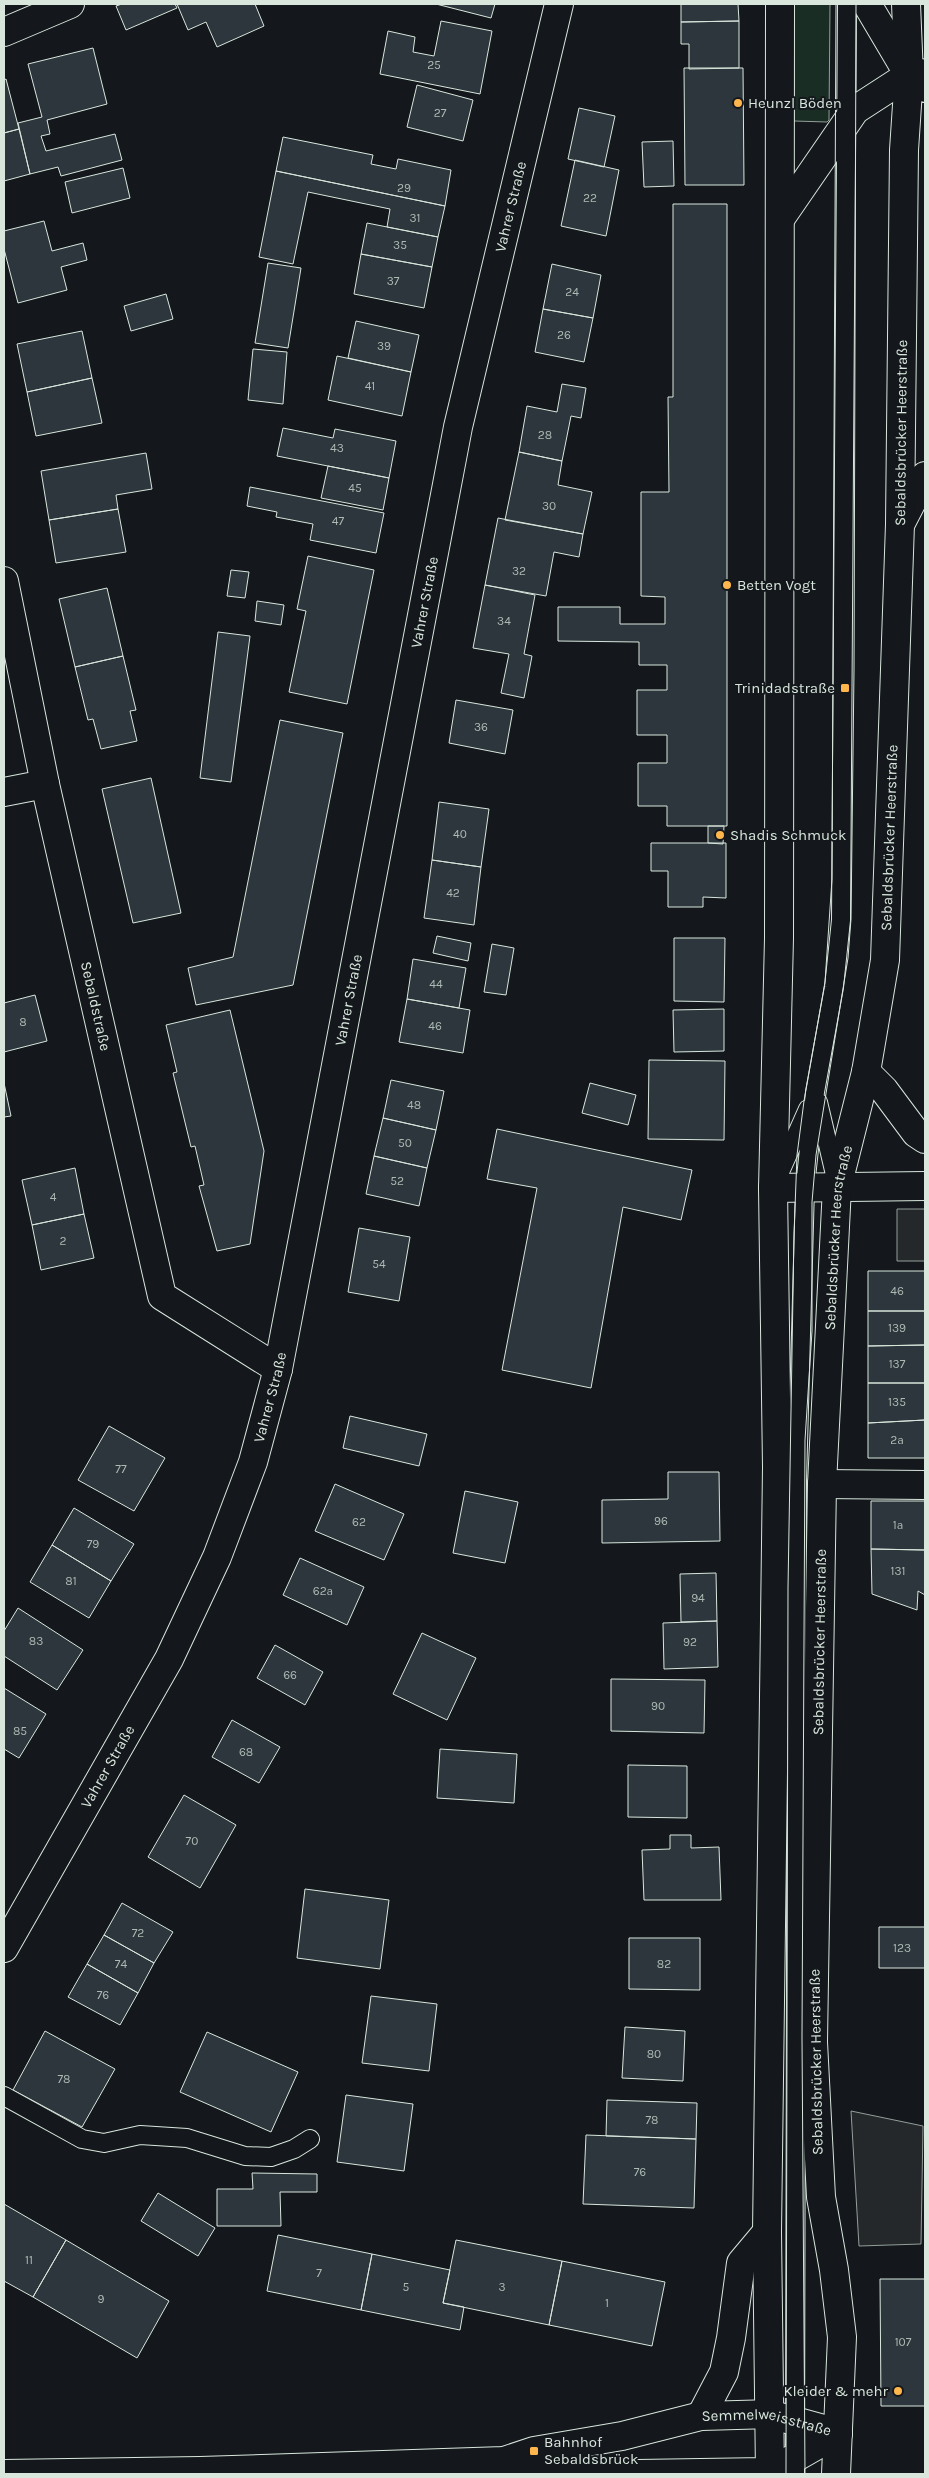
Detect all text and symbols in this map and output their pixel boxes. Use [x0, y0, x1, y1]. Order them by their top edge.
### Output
house number: 25 [427, 58, 441, 72]
place label: Heunzl Böden [748, 94, 842, 112]
marker: Heunzl Böden [732, 97, 744, 109]
house number: 27 [434, 106, 447, 120]
street label: Vahrer Straße [491, 159, 530, 254]
house number: 29 [397, 181, 411, 195]
house number: 22 [583, 191, 597, 205]
house number: 31 [409, 211, 421, 225]
house number: 35 [393, 238, 407, 252]
house number: 37 [387, 274, 400, 288]
house number: 24 [565, 285, 579, 299]
house number: 26 [557, 328, 571, 342]
house number: 39 [377, 339, 391, 353]
street label: Sebaldsbrücker Heerstraße [891, 340, 911, 526]
house number: 41 [365, 379, 375, 393]
house number: 28 [538, 428, 552, 442]
house number: 43 [330, 441, 344, 455]
house number: 45 [348, 481, 362, 495]
house number: 30 [542, 499, 556, 513]
house number: 47 [332, 514, 345, 528]
street label: Vahrer Straße [407, 555, 442, 650]
house number: 32 [512, 564, 526, 578]
place label: Betten Vogt [737, 576, 816, 594]
marker: Betten Vogt [721, 579, 733, 591]
house number: 34 [497, 614, 511, 628]
place label: Trinidadstraße [735, 679, 835, 697]
marker: Trinidadstraße [839, 682, 851, 694]
house number: 36 [474, 720, 488, 734]
street label: Sebaldsbrücker Heerstraße [877, 744, 901, 931]
place label: Shadis Schmuck [730, 826, 846, 844]
house number: 40 [453, 827, 467, 841]
marker: Shadis Schmuck [714, 829, 726, 841]
house number: 42 [446, 886, 460, 900]
street label: Vahrer Straße [331, 953, 366, 1047]
street label: Sebaldstraße [77, 960, 115, 1053]
house number: 44 [429, 977, 443, 991]
house number: 8 [19, 1015, 27, 1029]
house number: 46 [428, 1019, 442, 1033]
house number: 48 [407, 1098, 421, 1112]
house number: 50 [398, 1136, 412, 1150]
street label: Sebaldsbrücker Heerstraße [821, 1143, 856, 1331]
house number: 52 [390, 1174, 404, 1188]
house number: 4 [50, 1190, 57, 1204]
house number: 2 [60, 1234, 67, 1248]
house number: 54 [372, 1257, 386, 1271]
house number: 46 [890, 1284, 904, 1298]
house number: 139 [888, 1321, 906, 1335]
street label: Vahrer Straße [250, 1351, 290, 1445]
house number: 137 [889, 1357, 906, 1371]
house number: 135 [888, 1395, 906, 1409]
house number: 2a [890, 1433, 904, 1447]
house number: 77 [115, 1462, 127, 1476]
house number: 96 [654, 1514, 668, 1528]
house number: 62 [352, 1515, 366, 1529]
house number: 1a [893, 1518, 903, 1532]
house number: 79 [87, 1537, 99, 1551]
street label: Sebaldsbrücker Heerstraße [809, 1549, 830, 1735]
house number: 131 [890, 1564, 906, 1578]
house number: 81 [65, 1574, 77, 1588]
house number: 62a [313, 1584, 333, 1598]
house number: 94 [691, 1591, 705, 1605]
house number: 83 [29, 1634, 43, 1648]
house number: 92 [683, 1635, 697, 1649]
house number: 66 [283, 1668, 297, 1682]
house number: 90 [651, 1699, 665, 1713]
street label: Vahrer Straße [77, 1722, 138, 1811]
house number: 85 [13, 1724, 27, 1738]
house number: 68 [239, 1745, 253, 1759]
house number: 70 [186, 1834, 198, 1848]
house number: 72 [132, 1926, 144, 1940]
house number: 123 [893, 1941, 911, 1955]
house number: 74 [115, 1957, 127, 1971]
house number: 82 [657, 1957, 671, 1971]
street label: Sebaldsbrücker Heerstraße [805, 1969, 827, 2155]
house number: 76 [97, 1988, 109, 2002]
house number: 80 [647, 2047, 661, 2061]
house number: 78 [57, 2072, 71, 2086]
house number: 78 [645, 2113, 659, 2127]
house number: 76 [634, 2165, 646, 2179]
house number: 11 [25, 2253, 33, 2267]
house number: 7 [316, 2266, 322, 2280]
house number: 5 [403, 2280, 410, 2294]
house number: 3 [498, 2280, 506, 2294]
house number: 9 [98, 2292, 105, 2306]
house number: 1 [605, 2296, 609, 2310]
house number: 107 [895, 2335, 912, 2349]
place label: Kleider & mehr [783, 2382, 889, 2400]
marker: Kleider & mehr [892, 2385, 904, 2397]
street label: Semmelweisstraße [701, 2405, 833, 2440]
place label: Bahnhof Sebaldsbrück [544, 2433, 638, 2468]
marker: Bahnhof Sebaldsbrück [528, 2445, 540, 2457]

